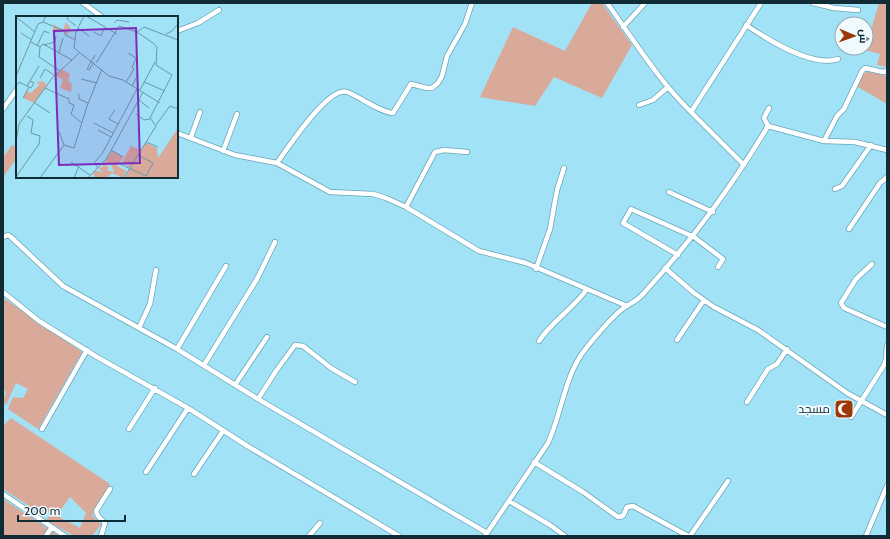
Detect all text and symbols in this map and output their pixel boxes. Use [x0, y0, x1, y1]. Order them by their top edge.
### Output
inset map [16, 16, 178, 178]
north arrow [834, 16, 874, 56]
text: ش [857, 29, 871, 44]
mosque icon: مسجد [833, 398, 855, 420]
place label: مسجد [798, 401, 830, 416]
scale bar [18, 497, 125, 523]
text: 200 m [24, 503, 60, 518]

